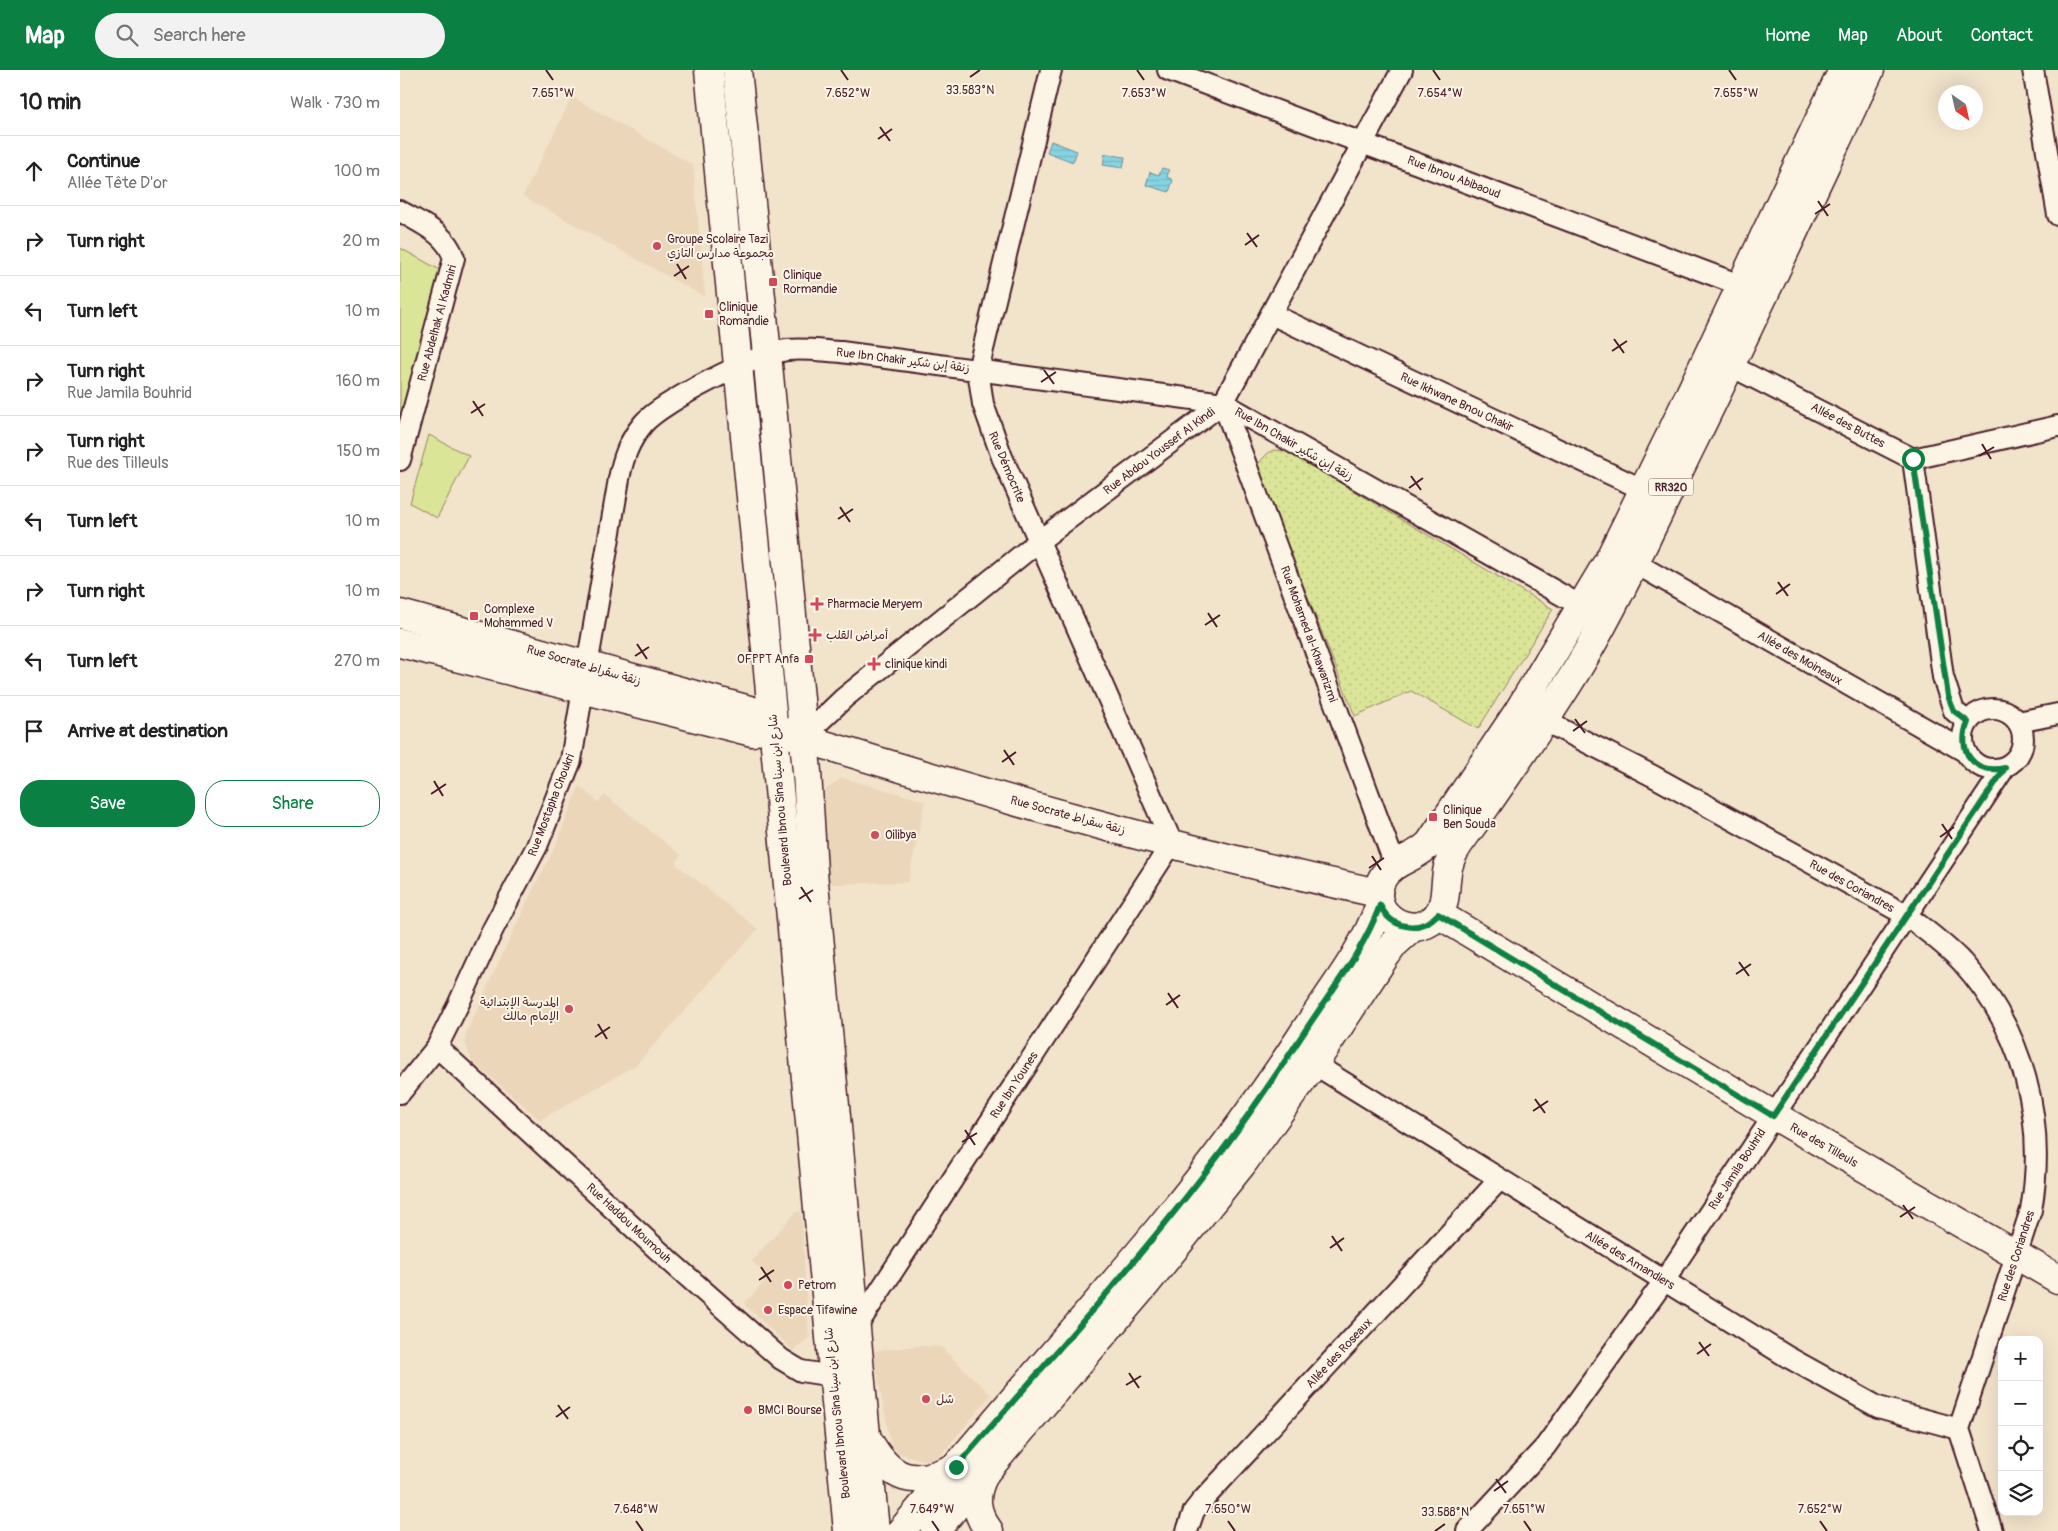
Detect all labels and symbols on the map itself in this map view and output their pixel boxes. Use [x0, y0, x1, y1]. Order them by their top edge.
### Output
text: 33.583°N [946, 83, 994, 98]
north arrow [1938, 85, 1983, 130]
text: 7.651°W [532, 86, 574, 101]
text: 7.652°W [826, 86, 870, 101]
text: 7.653°W [1122, 86, 1166, 101]
text: 7.654°W [1418, 86, 1462, 101]
text: 7.655°W [1714, 86, 1758, 101]
street label: Rue Ibnou Abibaoud [1405, 153, 1503, 202]
place label: Groupe Scolaire Tazi مجموعة مدارس التازي [667, 232, 774, 262]
marker: Groupe Scolaire Tazi مجموعة مدارس التازي [651, 240, 663, 252]
street label: Rue Abdelhak Al Kadmiri [415, 263, 460, 383]
place label: Clinique Rormandie [783, 268, 837, 297]
marker: Clinique Rormandie [767, 276, 779, 288]
place label: Clinique Romandie [719, 300, 769, 329]
marker: Clinique Romandie [703, 308, 715, 320]
street label: Rue Ibn Chakir زنقة إبن شكير [835, 345, 971, 376]
street label: Rue Ikhwane Bnou Chakir [1398, 370, 1516, 436]
street label: Allée des Buttes [1808, 400, 1888, 452]
street label: Rue Ibn Chakir زنقة إبن شكير [1232, 404, 1356, 485]
street label: Rue Abdou Youssef Al Kindi [1101, 405, 1218, 498]
street label: Rue Démocrite [985, 429, 1028, 505]
route start [1902, 448, 1925, 471]
road number: RR320 [1648, 478, 1694, 496]
street label: Rue Mohamed al-Khawarizmi [1277, 564, 1340, 704]
place label: Pharmacie Meryem [827, 597, 923, 612]
marker: Pharmacie Meryem [811, 598, 823, 610]
place label: Complexe Mohammed V [484, 602, 553, 631]
marker: Complexe Mohammed V [468, 610, 480, 622]
marker: أمراض القلب [808, 628, 822, 642]
place label: أمراض القلب [826, 628, 888, 643]
street label: Allée des Moineaux [1755, 628, 1845, 689]
street label: Rue Socrate زنقة سقراط [525, 642, 643, 689]
place label: OFPPT Anfa [737, 652, 799, 667]
marker: OFPPT Anfa [803, 653, 815, 665]
marker: clinique kindi [867, 657, 881, 671]
place label: clinique kindi [885, 657, 947, 672]
street label: Boulevard Ibnou Sina شارع ابن سينا [766, 713, 796, 886]
street label: Rue Mostapha Choukri [525, 752, 578, 859]
street label: Rue Socrate زنقة سقراط [1009, 793, 1127, 838]
place label: Clinique Ben Souda [1443, 803, 1496, 832]
marker: Clinique Ben Souda [1427, 811, 1439, 823]
place label: Oilibya [885, 828, 917, 843]
marker: Oilibya [869, 829, 881, 841]
street label: Rue des Coriandres [1807, 857, 1897, 916]
place label: المدرسة الإبتدائية الإمام مالك [480, 995, 559, 1025]
marker: المدرسة الإبتدائية الإمام مالك [563, 1003, 575, 1015]
street label: Rue Ibn Younes [987, 1049, 1042, 1121]
street label: Rue des Tilleuls [1787, 1120, 1861, 1171]
street label: Rue Jamila Bouhrid [1706, 1126, 1769, 1213]
street label: Rue Haddou Moumouh [583, 1180, 675, 1267]
street label: Rue des Coriandres [1995, 1208, 2038, 1304]
street label: Allée des Amandiers [1582, 1228, 1678, 1293]
place label: Petrom [798, 1278, 837, 1293]
marker: Petrom [782, 1279, 794, 1291]
place label: Espace Tifawine [778, 1303, 857, 1318]
marker: Espace Tifawine [762, 1304, 774, 1316]
street label: Allée des Roseaux [1303, 1315, 1376, 1391]
street label: Boulevard Ibnou Sina شارع ابن سينا [821, 1326, 855, 1499]
place label: شل [936, 1392, 954, 1407]
marker: شل [920, 1393, 932, 1405]
place label: BMCI Bourse [758, 1403, 822, 1418]
marker: BMCI Bourse [742, 1404, 754, 1416]
route end [945, 1456, 968, 1479]
text: 7.648°W [614, 1502, 658, 1517]
text: 7.649°W [910, 1502, 954, 1517]
text: 7.650°W [1205, 1502, 1251, 1517]
text: 7.651°W [1503, 1502, 1545, 1517]
text: 7.652°W [1798, 1502, 1842, 1517]
text: 33.588°N [1421, 1505, 1469, 1520]

